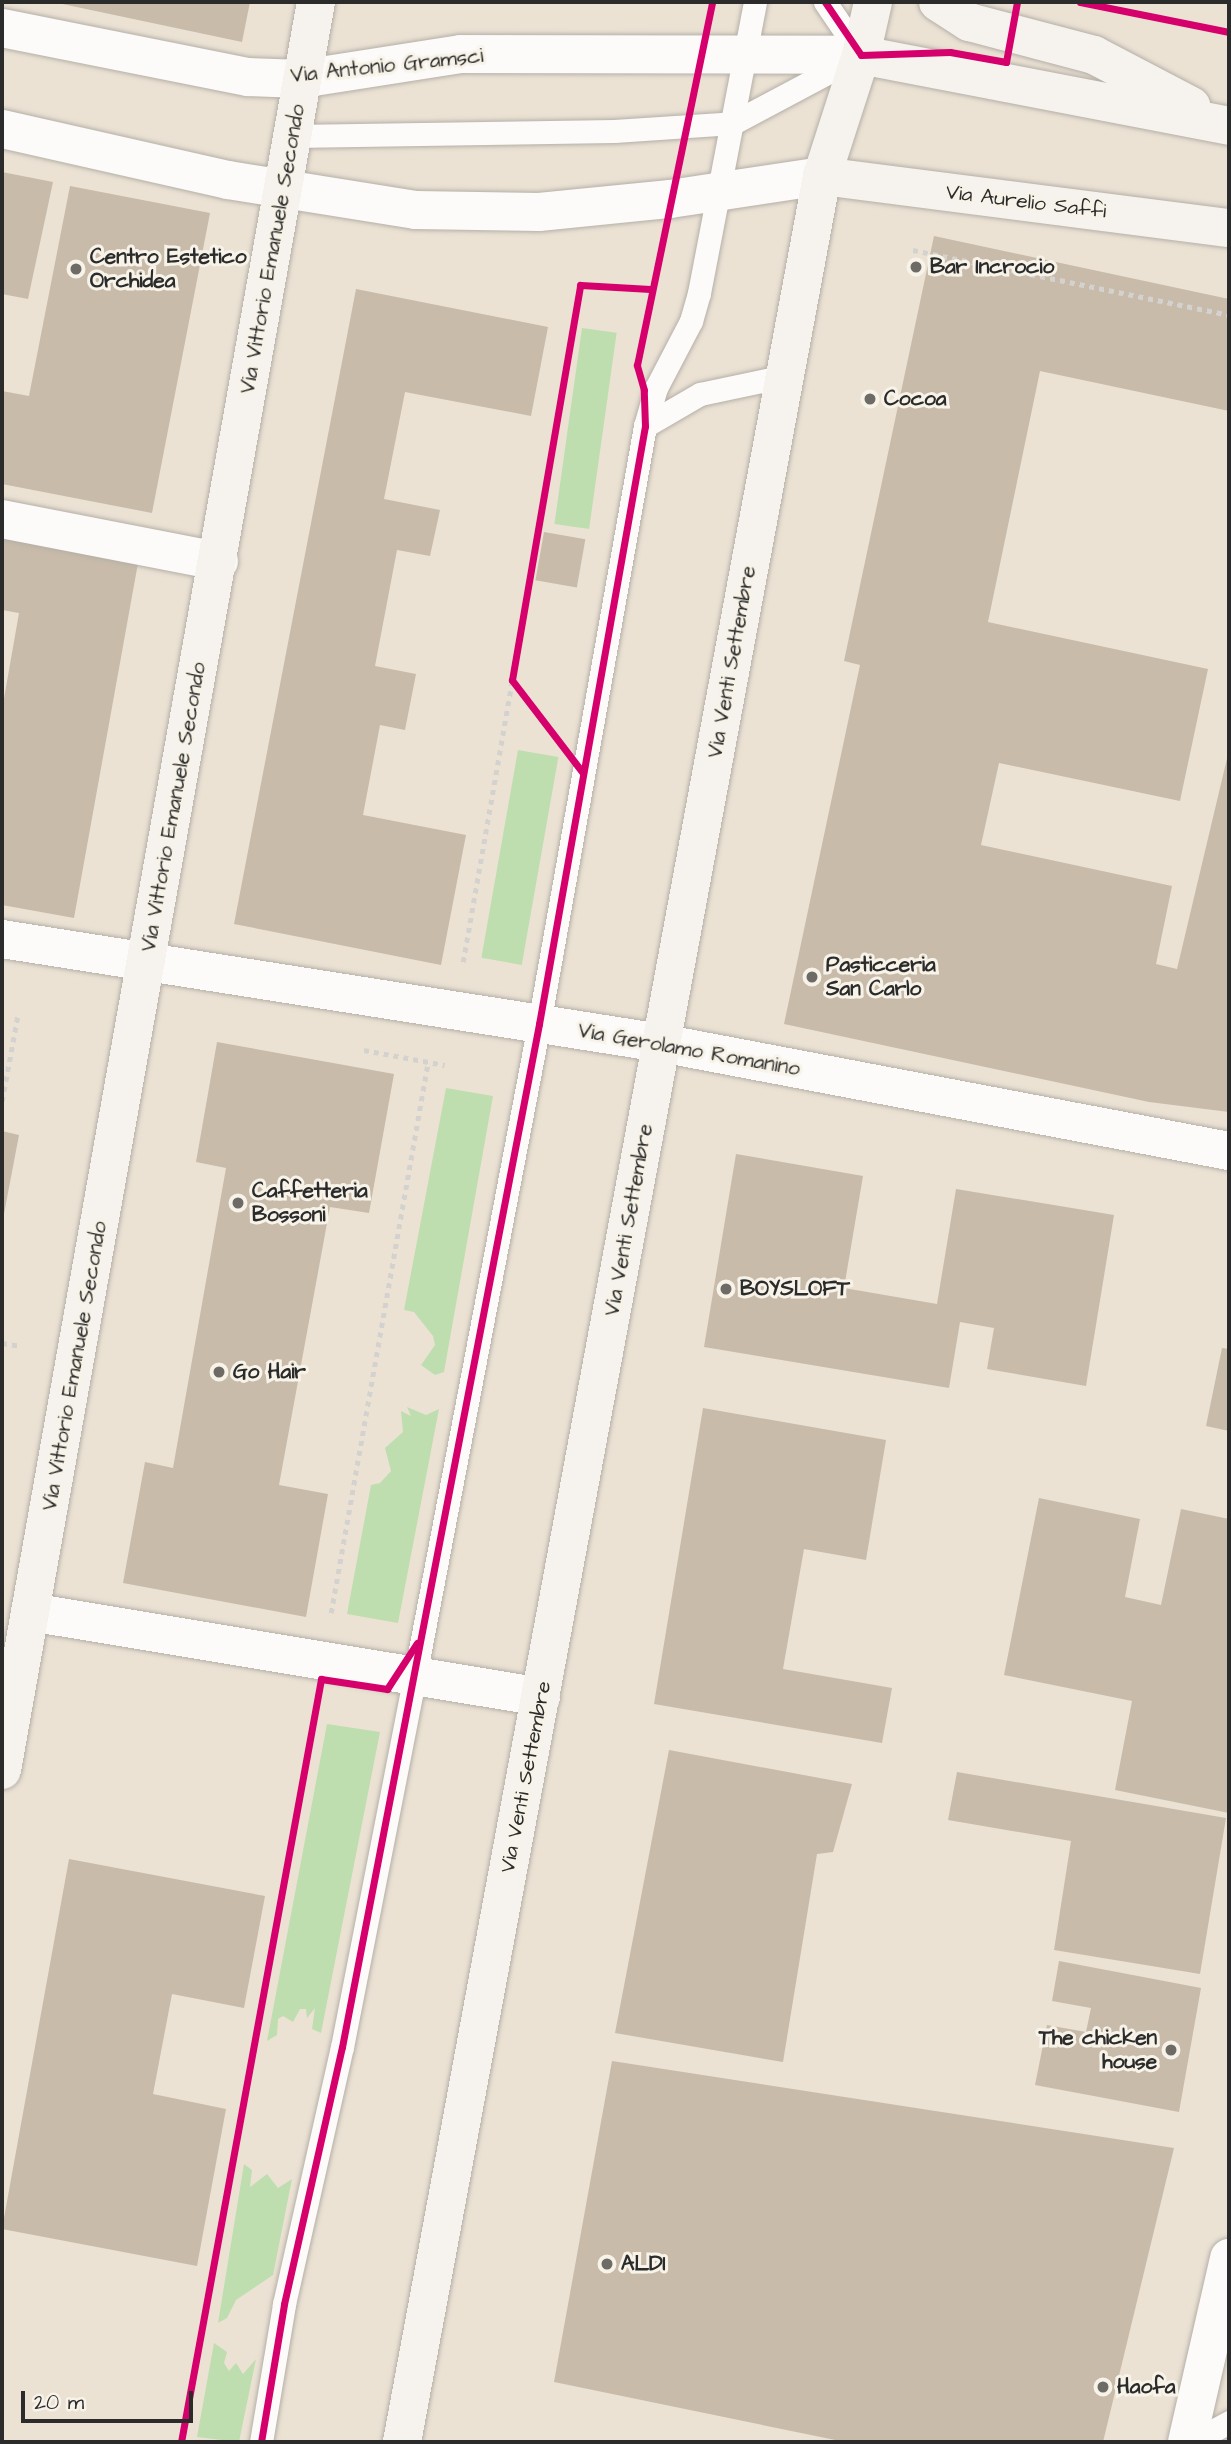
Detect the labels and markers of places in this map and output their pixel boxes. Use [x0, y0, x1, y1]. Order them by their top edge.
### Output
place label: Centro Estetico Orchidea [90, 244, 247, 294]
place label: Bar Incrocio [930, 254, 1054, 280]
marker: Bar Incrocio [908, 259, 924, 275]
marker: Centro Estetico Orchidea [68, 261, 84, 277]
place label: Cocoa [884, 386, 946, 412]
marker: Cocoa [862, 391, 878, 407]
place label: Pasticceria San Carlo [826, 952, 936, 1002]
marker: Pasticceria San Carlo [804, 969, 820, 985]
place label: Caffetteria Bossoni [252, 1178, 368, 1228]
marker: Caffetteria Bossoni [230, 1195, 246, 1211]
place label: BOYSLOFT [740, 1276, 850, 1302]
marker: BOYSLOFT [718, 1281, 734, 1297]
place label: Go Hair [233, 1359, 306, 1385]
marker: Go Hair [211, 1364, 227, 1380]
place label: The chicken house [1039, 2025, 1157, 2075]
marker: The chicken house [1163, 2042, 1179, 2058]
place label: ALDI [621, 2251, 666, 2277]
marker: ALDI [599, 2256, 615, 2272]
place label: Haofa [1117, 2374, 1175, 2400]
marker: Haofa [1095, 2379, 1111, 2395]

